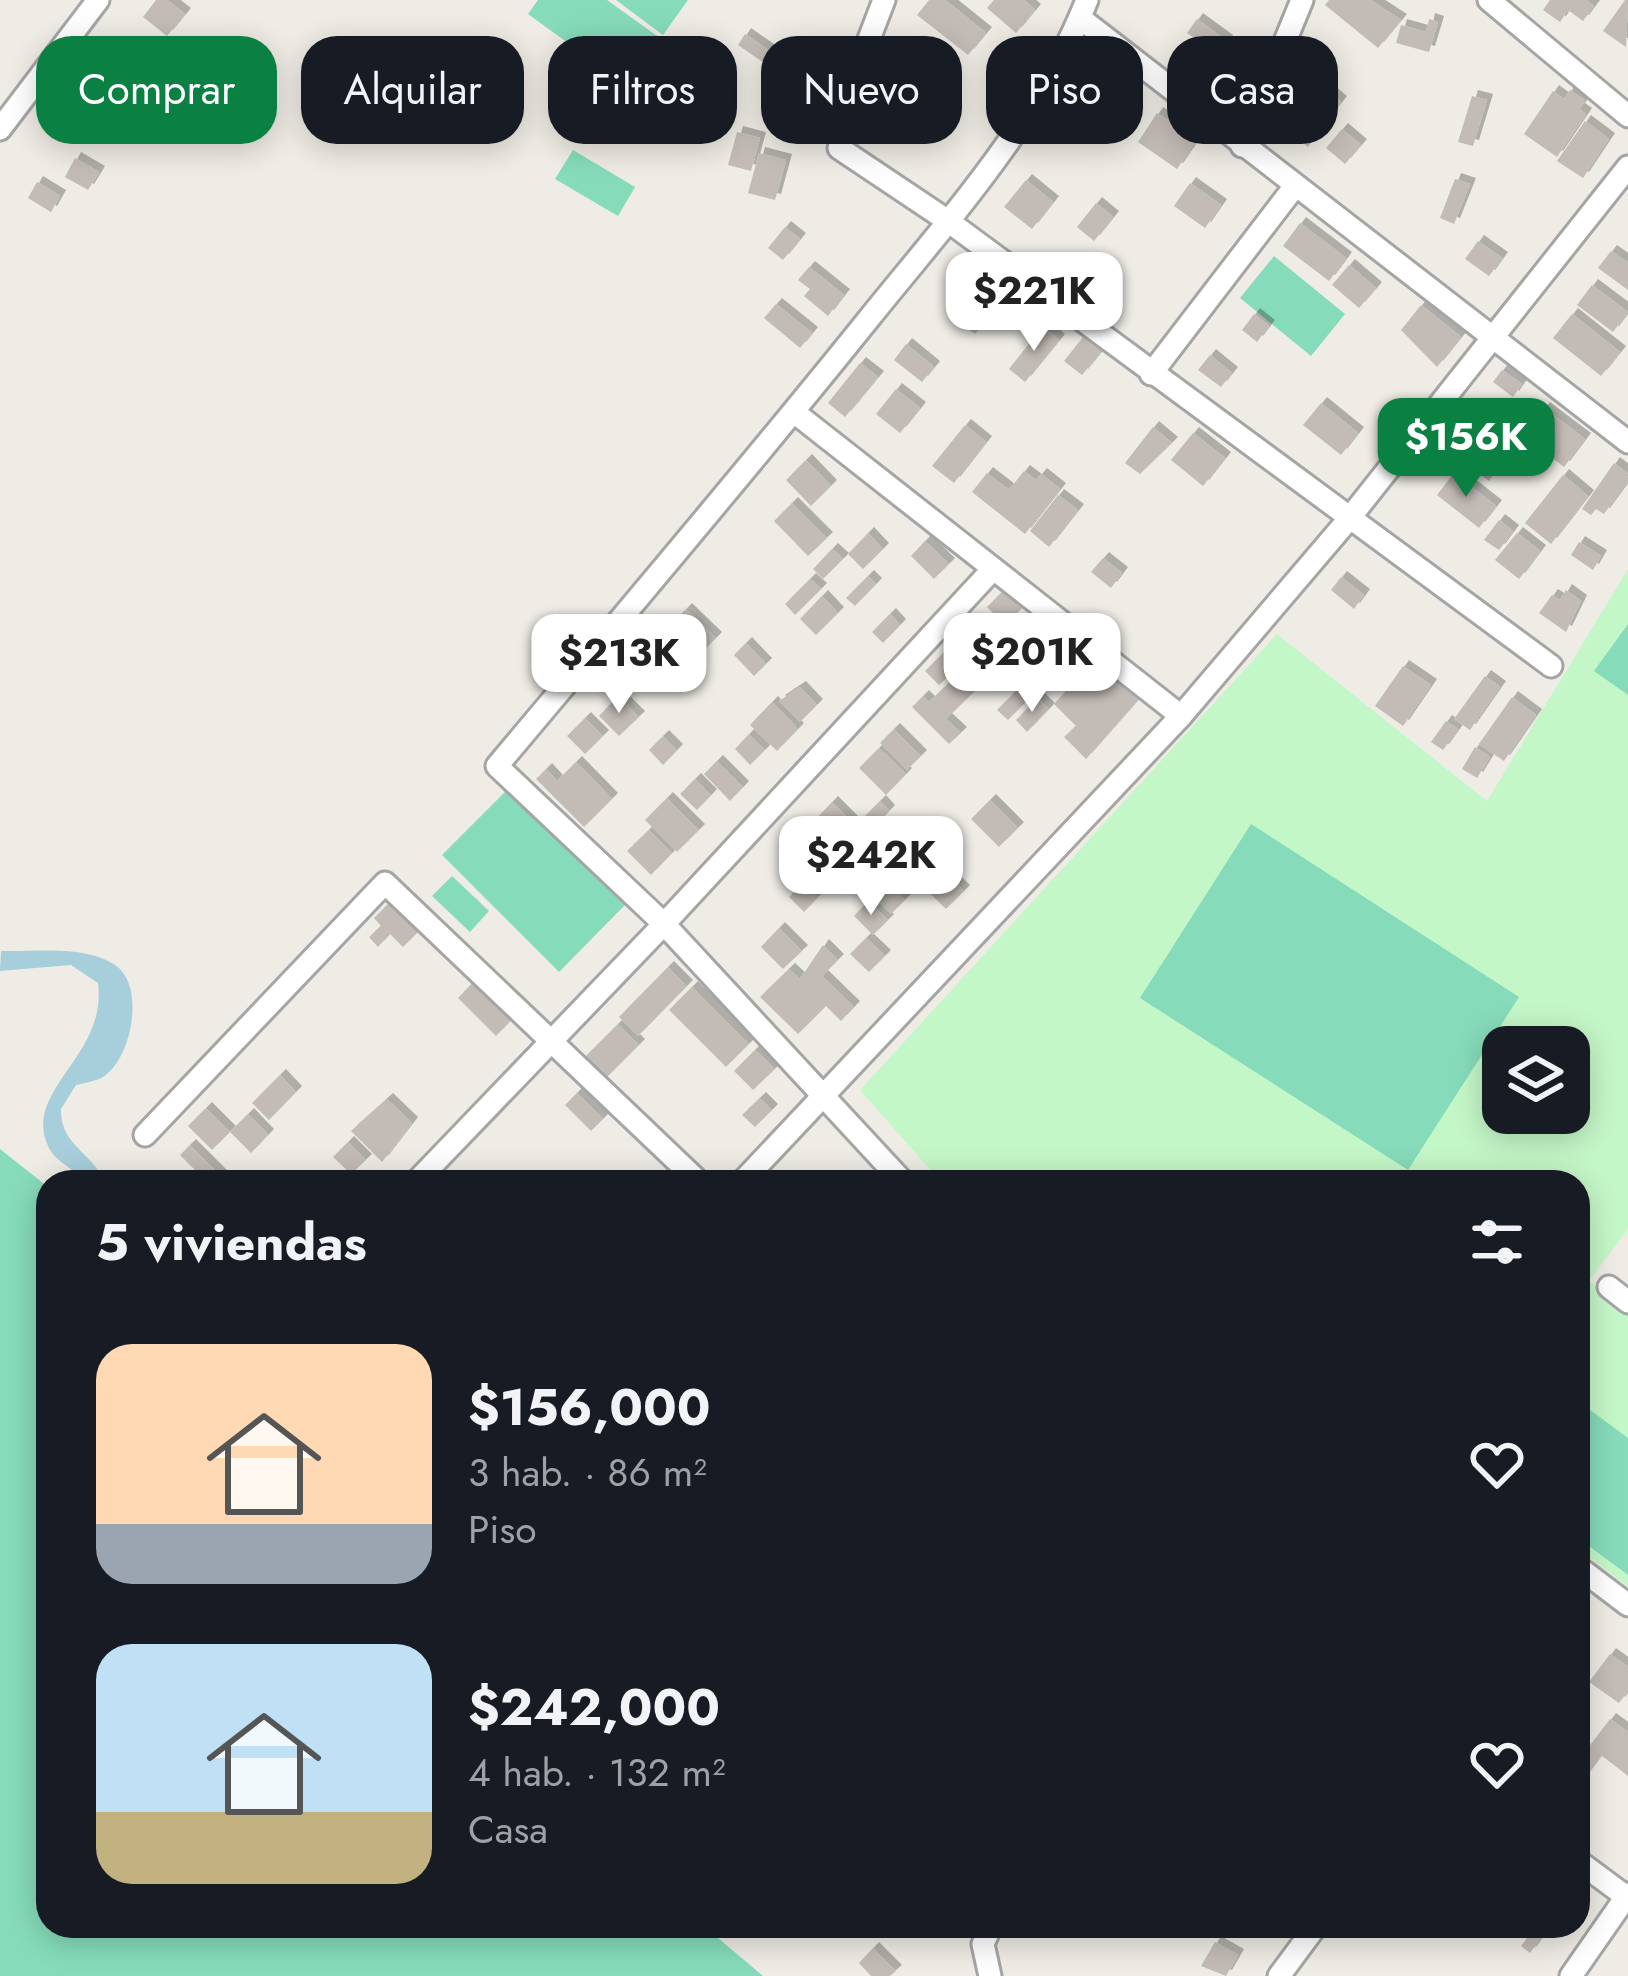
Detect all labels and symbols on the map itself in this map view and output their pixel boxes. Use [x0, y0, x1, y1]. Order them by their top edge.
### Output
pin: $221K [950, 252, 1118, 354]
pin: $156K [1382, 398, 1550, 500]
pin: $201K [948, 613, 1116, 715]
pin: $213K [535, 614, 703, 716]
pin: $242K [787, 816, 955, 918]

